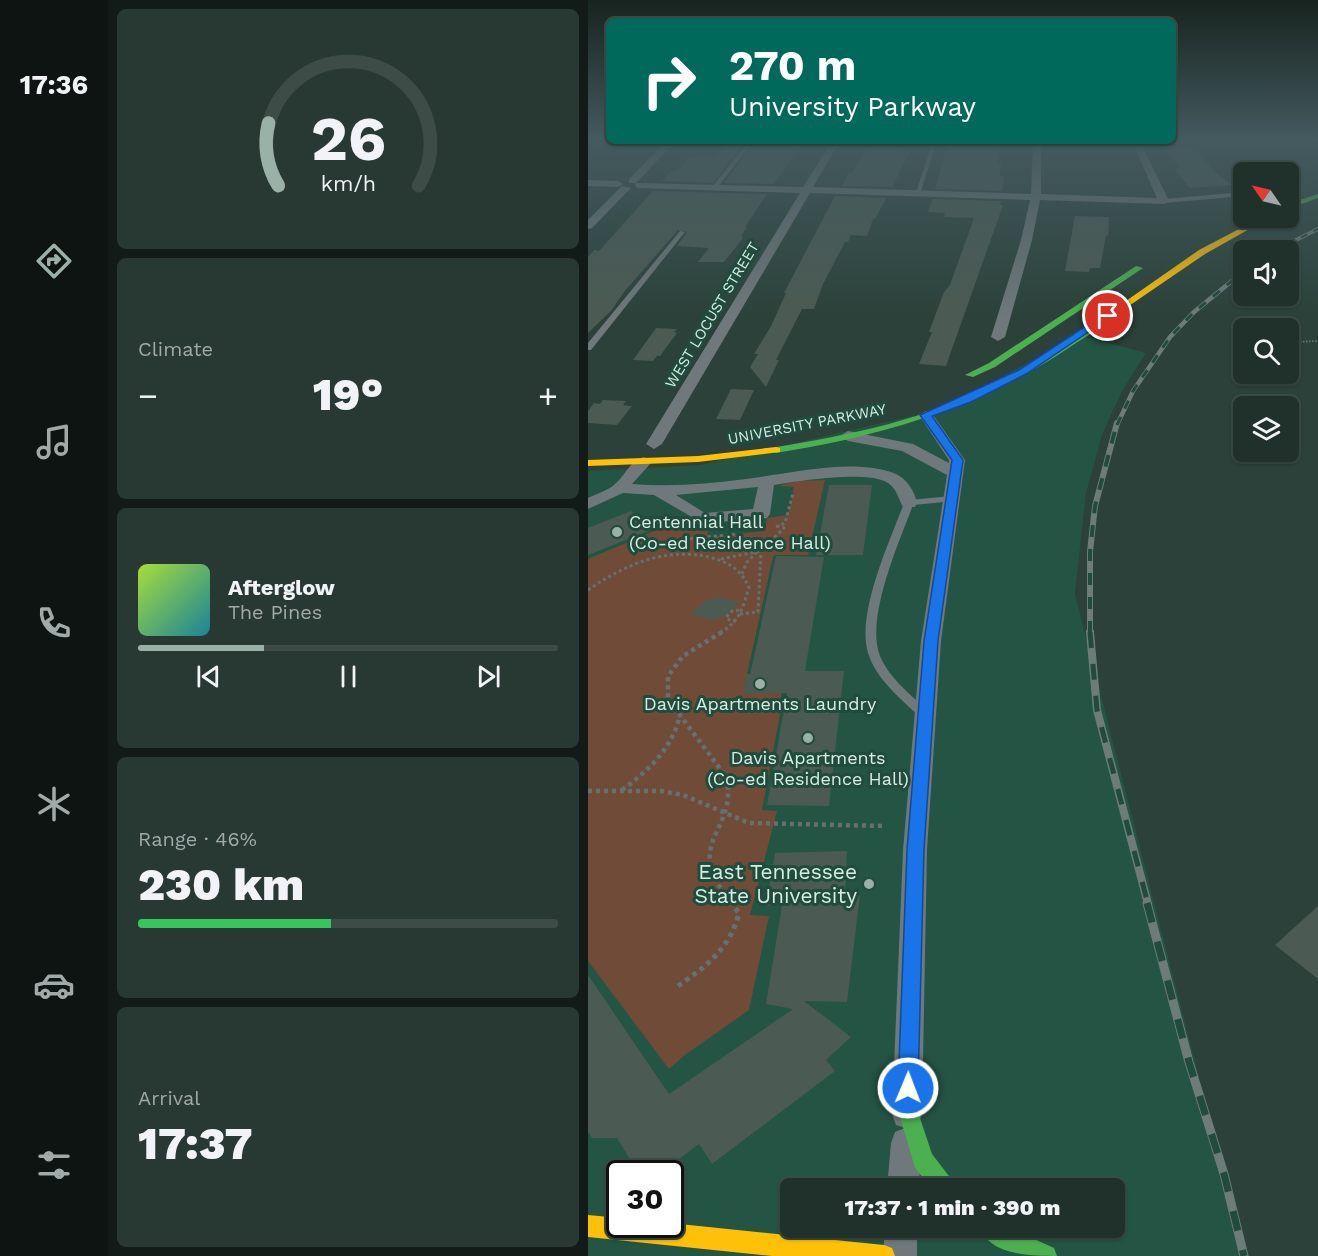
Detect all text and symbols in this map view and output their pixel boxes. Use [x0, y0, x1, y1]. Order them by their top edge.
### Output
text: 270 m [729, 41, 856, 90]
icon: right [630, 42, 708, 120]
text: 17:36 [20, 69, 88, 101]
text: University Parkway [729, 91, 976, 123]
text: 26 [310, 102, 386, 175]
north arrow [1233, 162, 1299, 228]
map controls [1233, 162, 1299, 462]
text: km/h [320, 172, 376, 197]
street label: WEST LOCUST STREET [661, 239, 763, 391]
icon: directions [33, 240, 75, 282]
button: sound [1233, 240, 1299, 306]
pin [1082, 290, 1133, 341]
icon: arrive [1091, 299, 1124, 332]
button: search [1233, 318, 1299, 384]
text: Climate [138, 337, 213, 361]
text: 19° [313, 368, 383, 421]
text: − [138, 376, 158, 415]
text: + [538, 376, 558, 415]
button: layers [1233, 396, 1299, 462]
street label: UNIVERSITY PARKWAY [726, 400, 888, 448]
icon: music [33, 421, 75, 463]
place label: Centennial Hall (Co-ed Residence Hall) [629, 511, 831, 553]
marker: Centennial Hall (Co-ed Residence Hall) [610, 525, 624, 539]
text: Afterglow [228, 575, 335, 600]
text: The Pines [228, 600, 322, 624]
icon: phone [33, 602, 75, 644]
icon: previous [192, 660, 225, 693]
icon: pause [332, 660, 365, 693]
icon: next [472, 660, 505, 693]
marker: Davis Apartments Laundry [753, 677, 767, 691]
place label: Davis Apartments Laundry [644, 693, 877, 714]
marker: Davis Apartments (Co-ed Residence Hall) [801, 731, 815, 745]
place label: Davis Apartments (Co-ed Residence Hall) [707, 747, 909, 789]
icon: climate [33, 783, 75, 825]
text: Range · 46% [138, 827, 257, 851]
text: 230 km [138, 858, 304, 911]
place label: East Tennessee State University [694, 859, 857, 908]
marker: East Tennessee State University [862, 877, 876, 891]
icon: car [33, 964, 75, 1006]
position arrow [876, 1056, 940, 1120]
text: Arrival [138, 1086, 200, 1110]
text: 17:37 [138, 1117, 253, 1170]
icon: filters [33, 1144, 75, 1186]
speed limit sign: 30 [606, 1160, 684, 1238]
text: 17:37 · 1 min · 390 m [845, 1195, 1060, 1220]

